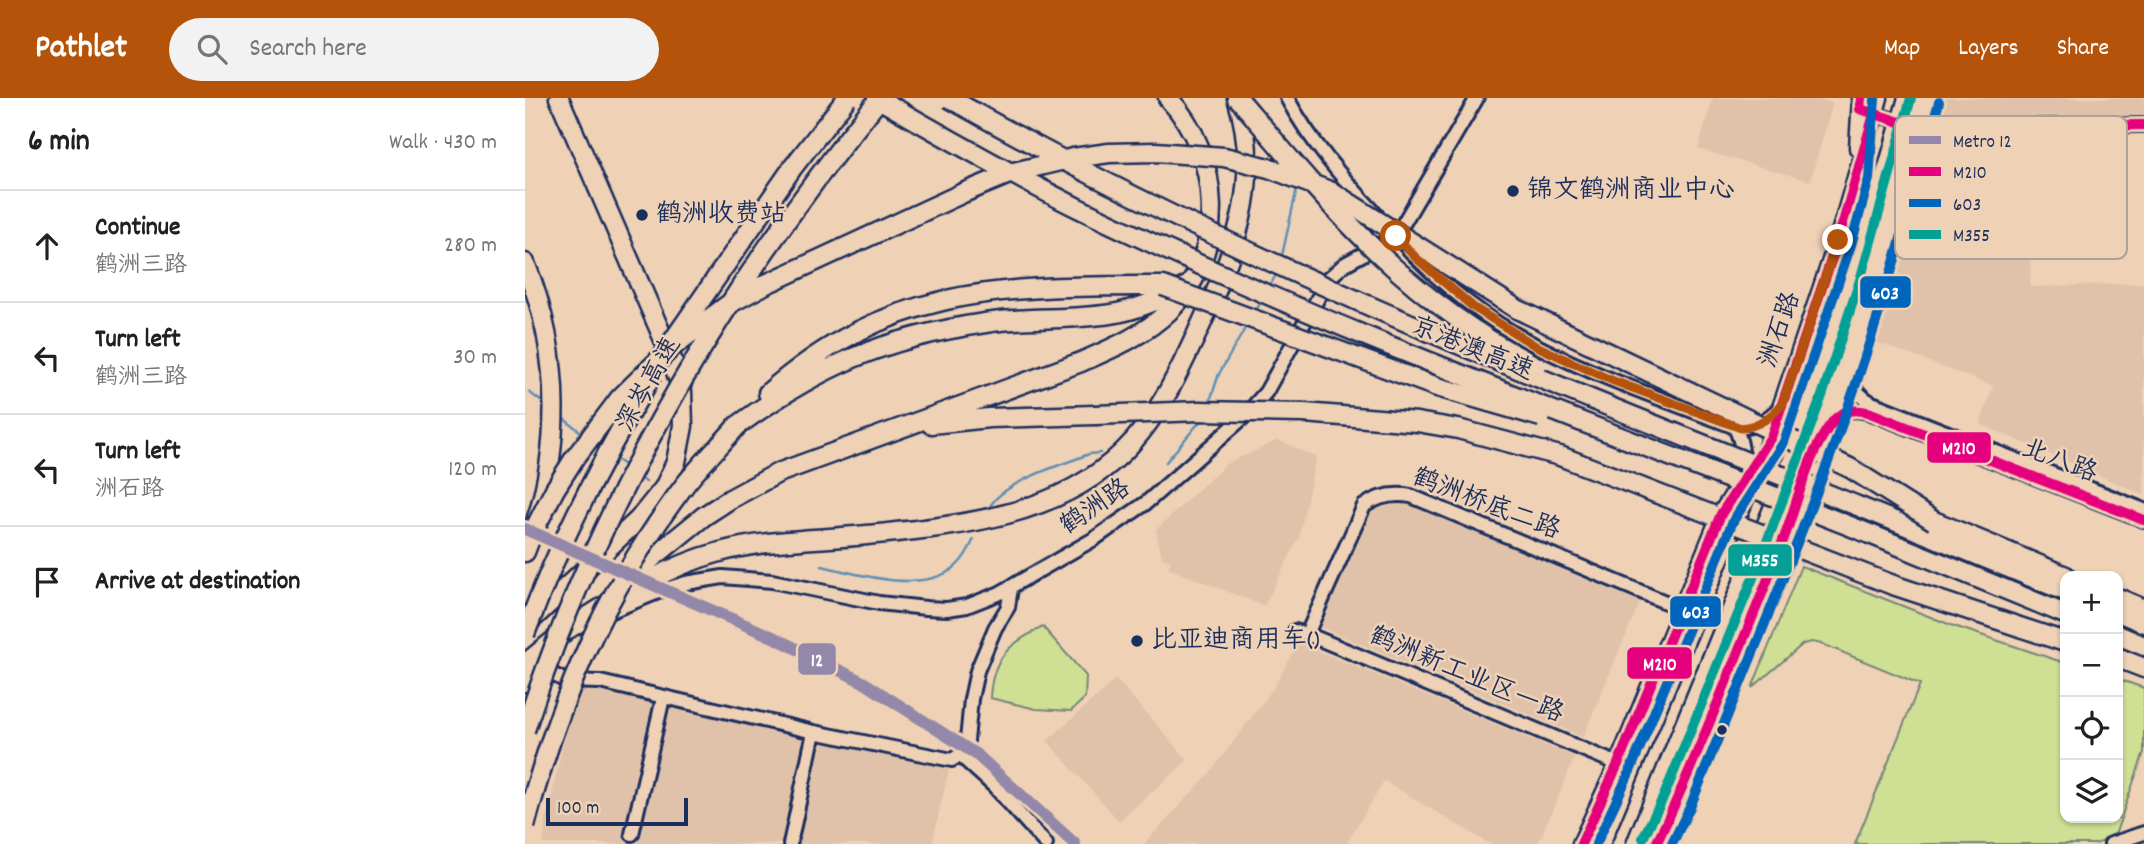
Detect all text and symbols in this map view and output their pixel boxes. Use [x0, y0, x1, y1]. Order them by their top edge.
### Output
search box [169, 18, 659, 81]
text: Pathlet [35, 26, 127, 73]
icon: search [193, 30, 231, 68]
text: Search here [249, 31, 367, 68]
text: Map [1884, 32, 1920, 66]
text: Layers [1958, 32, 2019, 66]
text: Share [2057, 32, 2109, 66]
legend [1895, 116, 2127, 259]
text: 6 min [28, 122, 90, 165]
text: Walk · 430 m [389, 127, 497, 160]
text: Metro 12 [1953, 130, 2012, 157]
text: M210 [1953, 161, 1987, 188]
place label: 锦文鹤洲商业中心 [1527, 173, 1735, 210]
marker: 锦文鹤洲商业中心 [1505, 183, 1521, 199]
text: 603 [1953, 193, 1981, 220]
place label: 鹤洲收费站 [656, 197, 786, 234]
marker: 鹤洲收费站 [634, 207, 650, 223]
text: Continue [95, 210, 180, 247]
route start [1380, 220, 1411, 251]
route end [1822, 224, 1853, 255]
text: M355 [1953, 224, 1990, 251]
icon: ahead [28, 227, 66, 265]
text: 280 m [444, 230, 497, 263]
text: 鹤洲三路 [95, 250, 187, 283]
line badge: 603 [1859, 275, 1912, 309]
text: 603 [1871, 282, 1899, 309]
street label: 洲石路 [1751, 287, 1811, 373]
street label: 京港澳高速 [1405, 308, 1539, 392]
text: Turn left [95, 322, 181, 359]
street label: 深岑高速 [609, 331, 691, 439]
icon: left [28, 339, 66, 377]
text: 30 m [453, 342, 497, 375]
text: 鹤洲三路 [95, 362, 187, 395]
line badge: M210 [1926, 431, 1992, 464]
street label: 北八路 [2016, 431, 2102, 493]
text: Turn left [95, 434, 181, 471]
text: M210 [1942, 437, 1976, 464]
icon: left [28, 451, 66, 489]
text: 120 m [448, 454, 497, 487]
street label: 鹤洲桥底二路 [1407, 460, 1565, 550]
street label: 鹤洲路 [1053, 471, 1139, 545]
text: 洲石路 [95, 474, 164, 507]
line badge: M355 [1727, 543, 1793, 577]
text: M355 [1741, 549, 1779, 576]
icon: arrive [28, 563, 66, 601]
text: Arrive at destination [95, 564, 300, 601]
map controls [2060, 571, 2123, 823]
button: + [2060, 571, 2123, 634]
line badge: 603 [1669, 595, 1722, 628]
text: 603 [1682, 601, 1710, 628]
street label: 鹤洲新工业区一路 [1363, 618, 1569, 734]
place label: 比亚迪商用车() [1151, 623, 1320, 660]
marker: 比亚迪商用车() [1129, 633, 1145, 649]
button: − [2060, 634, 2123, 697]
line badge: 12 [797, 642, 837, 676]
line badge: M210 [1626, 646, 1693, 680]
text: 12 [811, 649, 823, 676]
text: M210 [1643, 653, 1677, 680]
button: locate [2060, 697, 2123, 760]
unlabelled marker [1715, 723, 1729, 737]
button: layers [2060, 760, 2123, 823]
scale bar [546, 795, 688, 827]
text: 100 m [557, 796, 599, 823]

